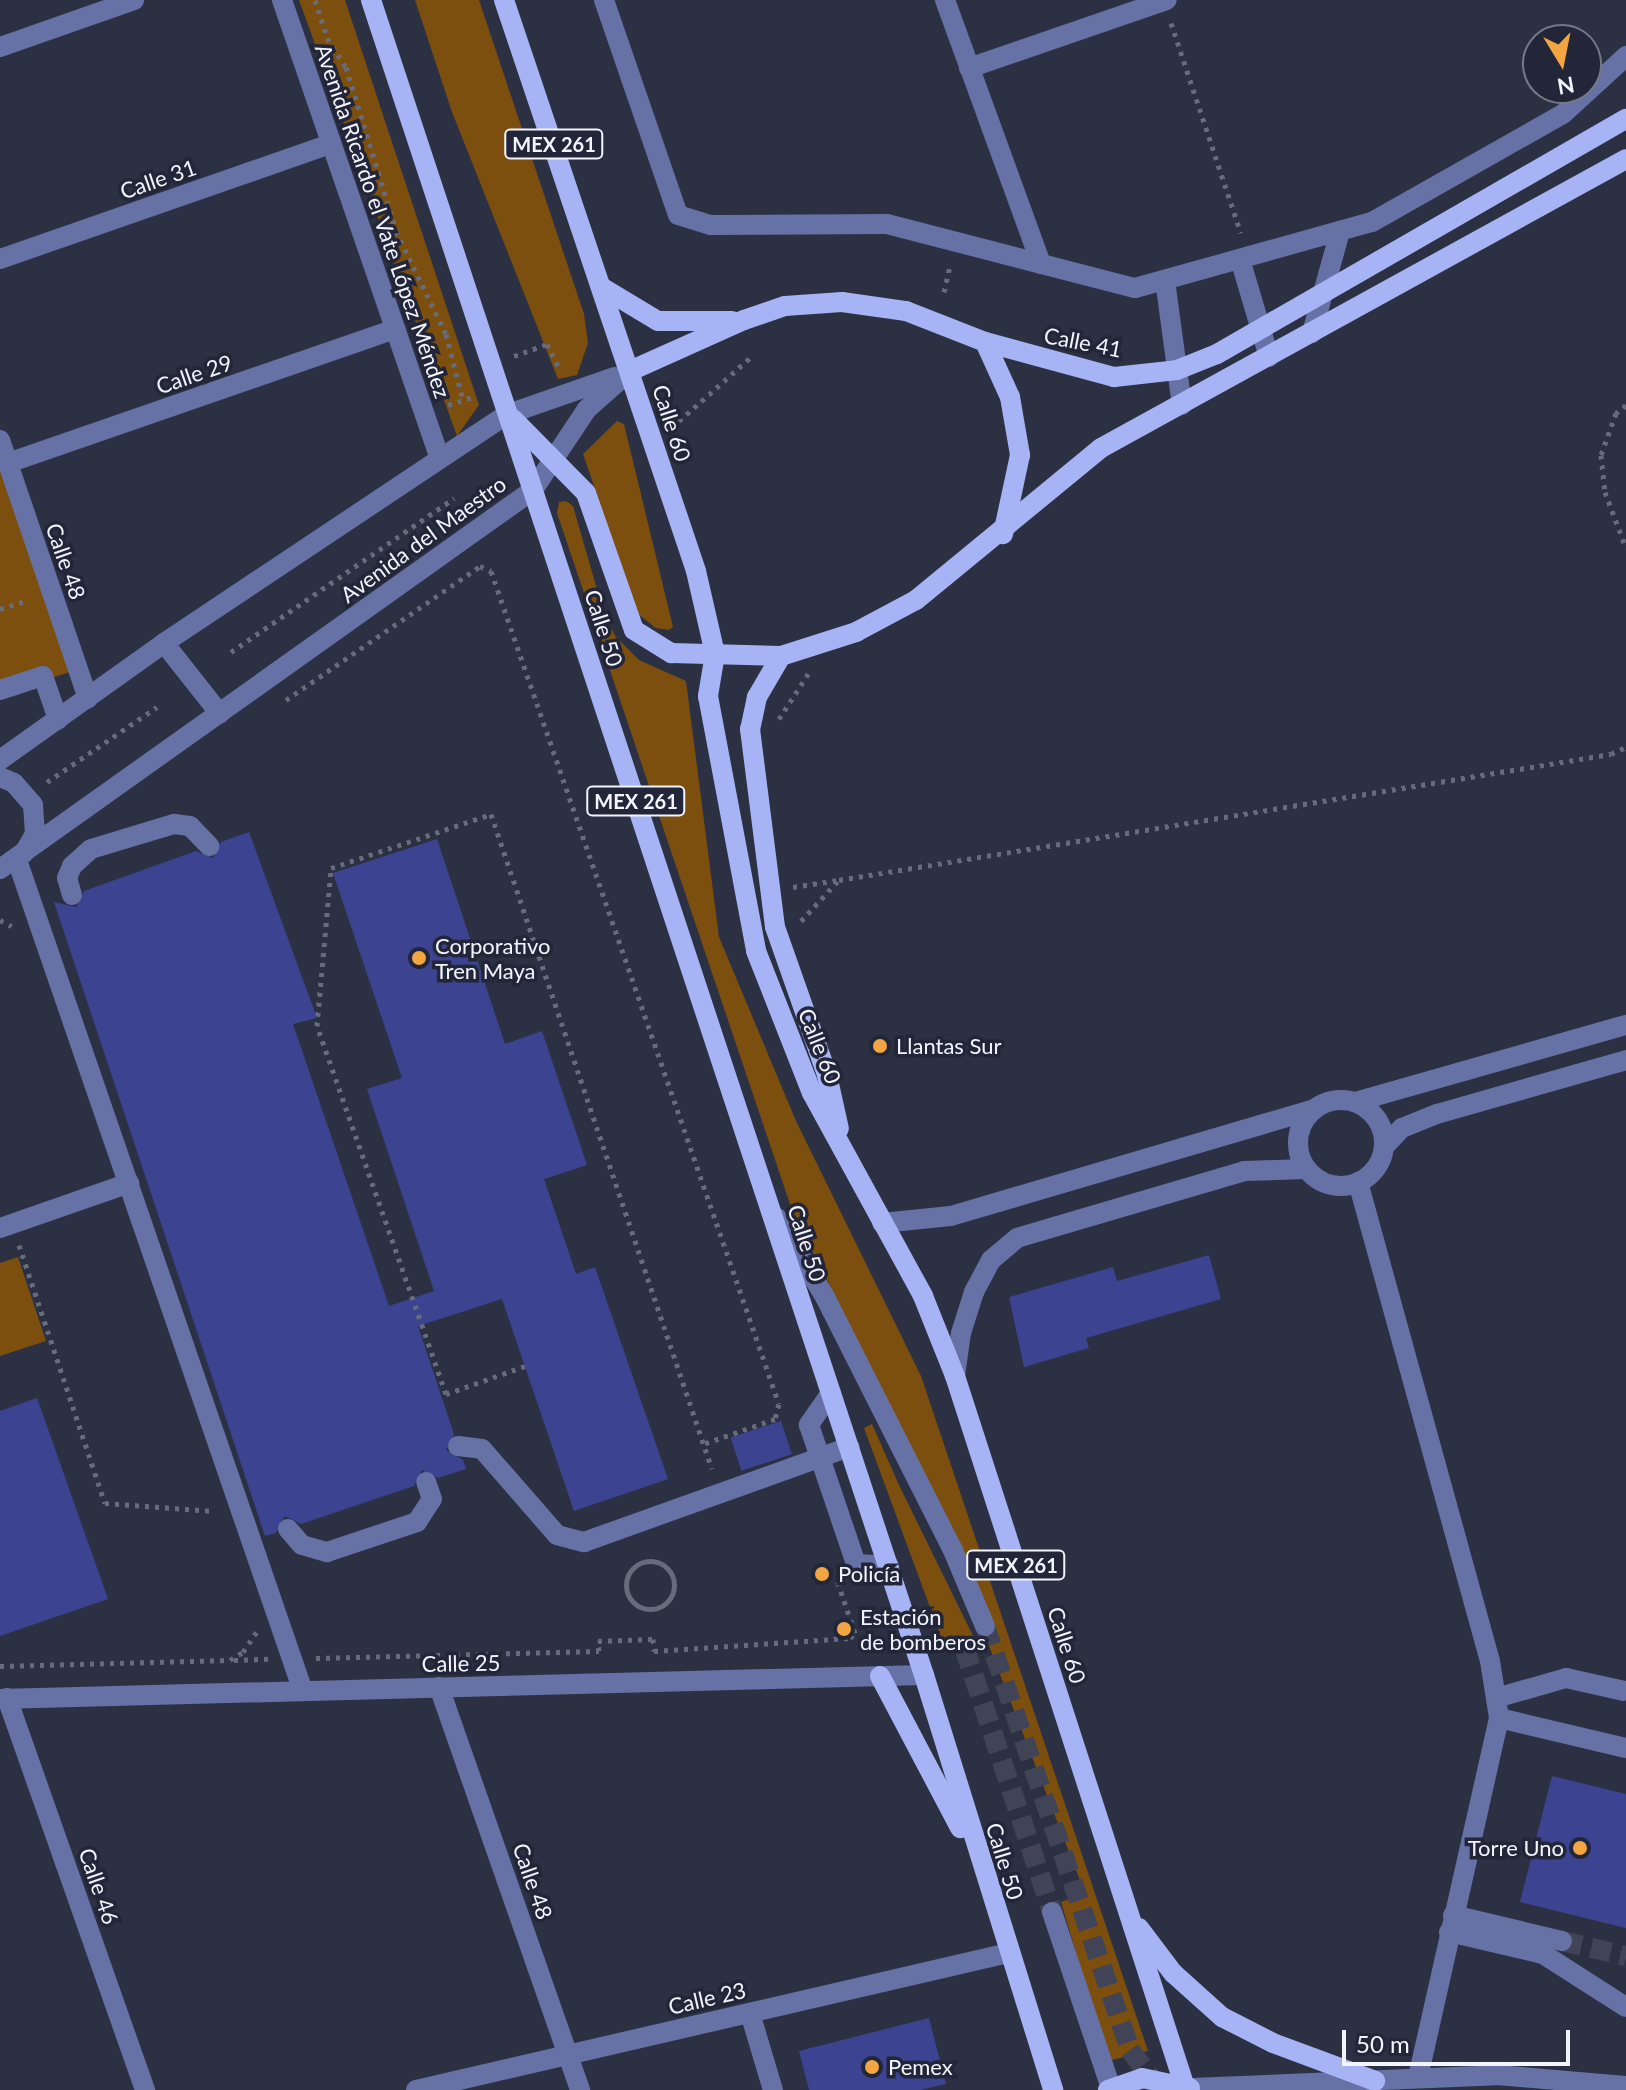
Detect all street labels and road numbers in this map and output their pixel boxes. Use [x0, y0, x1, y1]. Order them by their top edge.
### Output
street label: Avenida Ricardo el Vate López Méndez [310, 40, 456, 402]
road number: MEX 261 [504, 128, 604, 160]
street label: Calle 31 [116, 154, 200, 204]
street label: Calle 41 [1042, 322, 1124, 362]
street label: Calle 29 [152, 349, 236, 399]
street label: Calle 60 [647, 381, 697, 465]
street label: Avenida del Maestro [335, 470, 511, 608]
street label: Calle 48 [41, 519, 91, 603]
street label: Calle 50 [579, 586, 629, 670]
road number: MEX 261 [586, 785, 686, 817]
street label: Calle 60 [793, 1005, 847, 1087]
street label: Calle 50 [782, 1201, 832, 1285]
road number: MEX 261 [966, 1549, 1066, 1581]
street label: Calle 60 [1042, 1603, 1092, 1687]
street label: Calle 25 [421, 1649, 501, 1677]
street label: Calle 50 [981, 1819, 1029, 1903]
street label: Calle 48 [508, 1839, 558, 1923]
street label: Calle 46 [74, 1844, 124, 1928]
street label: Calle 23 [666, 1976, 748, 2020]

